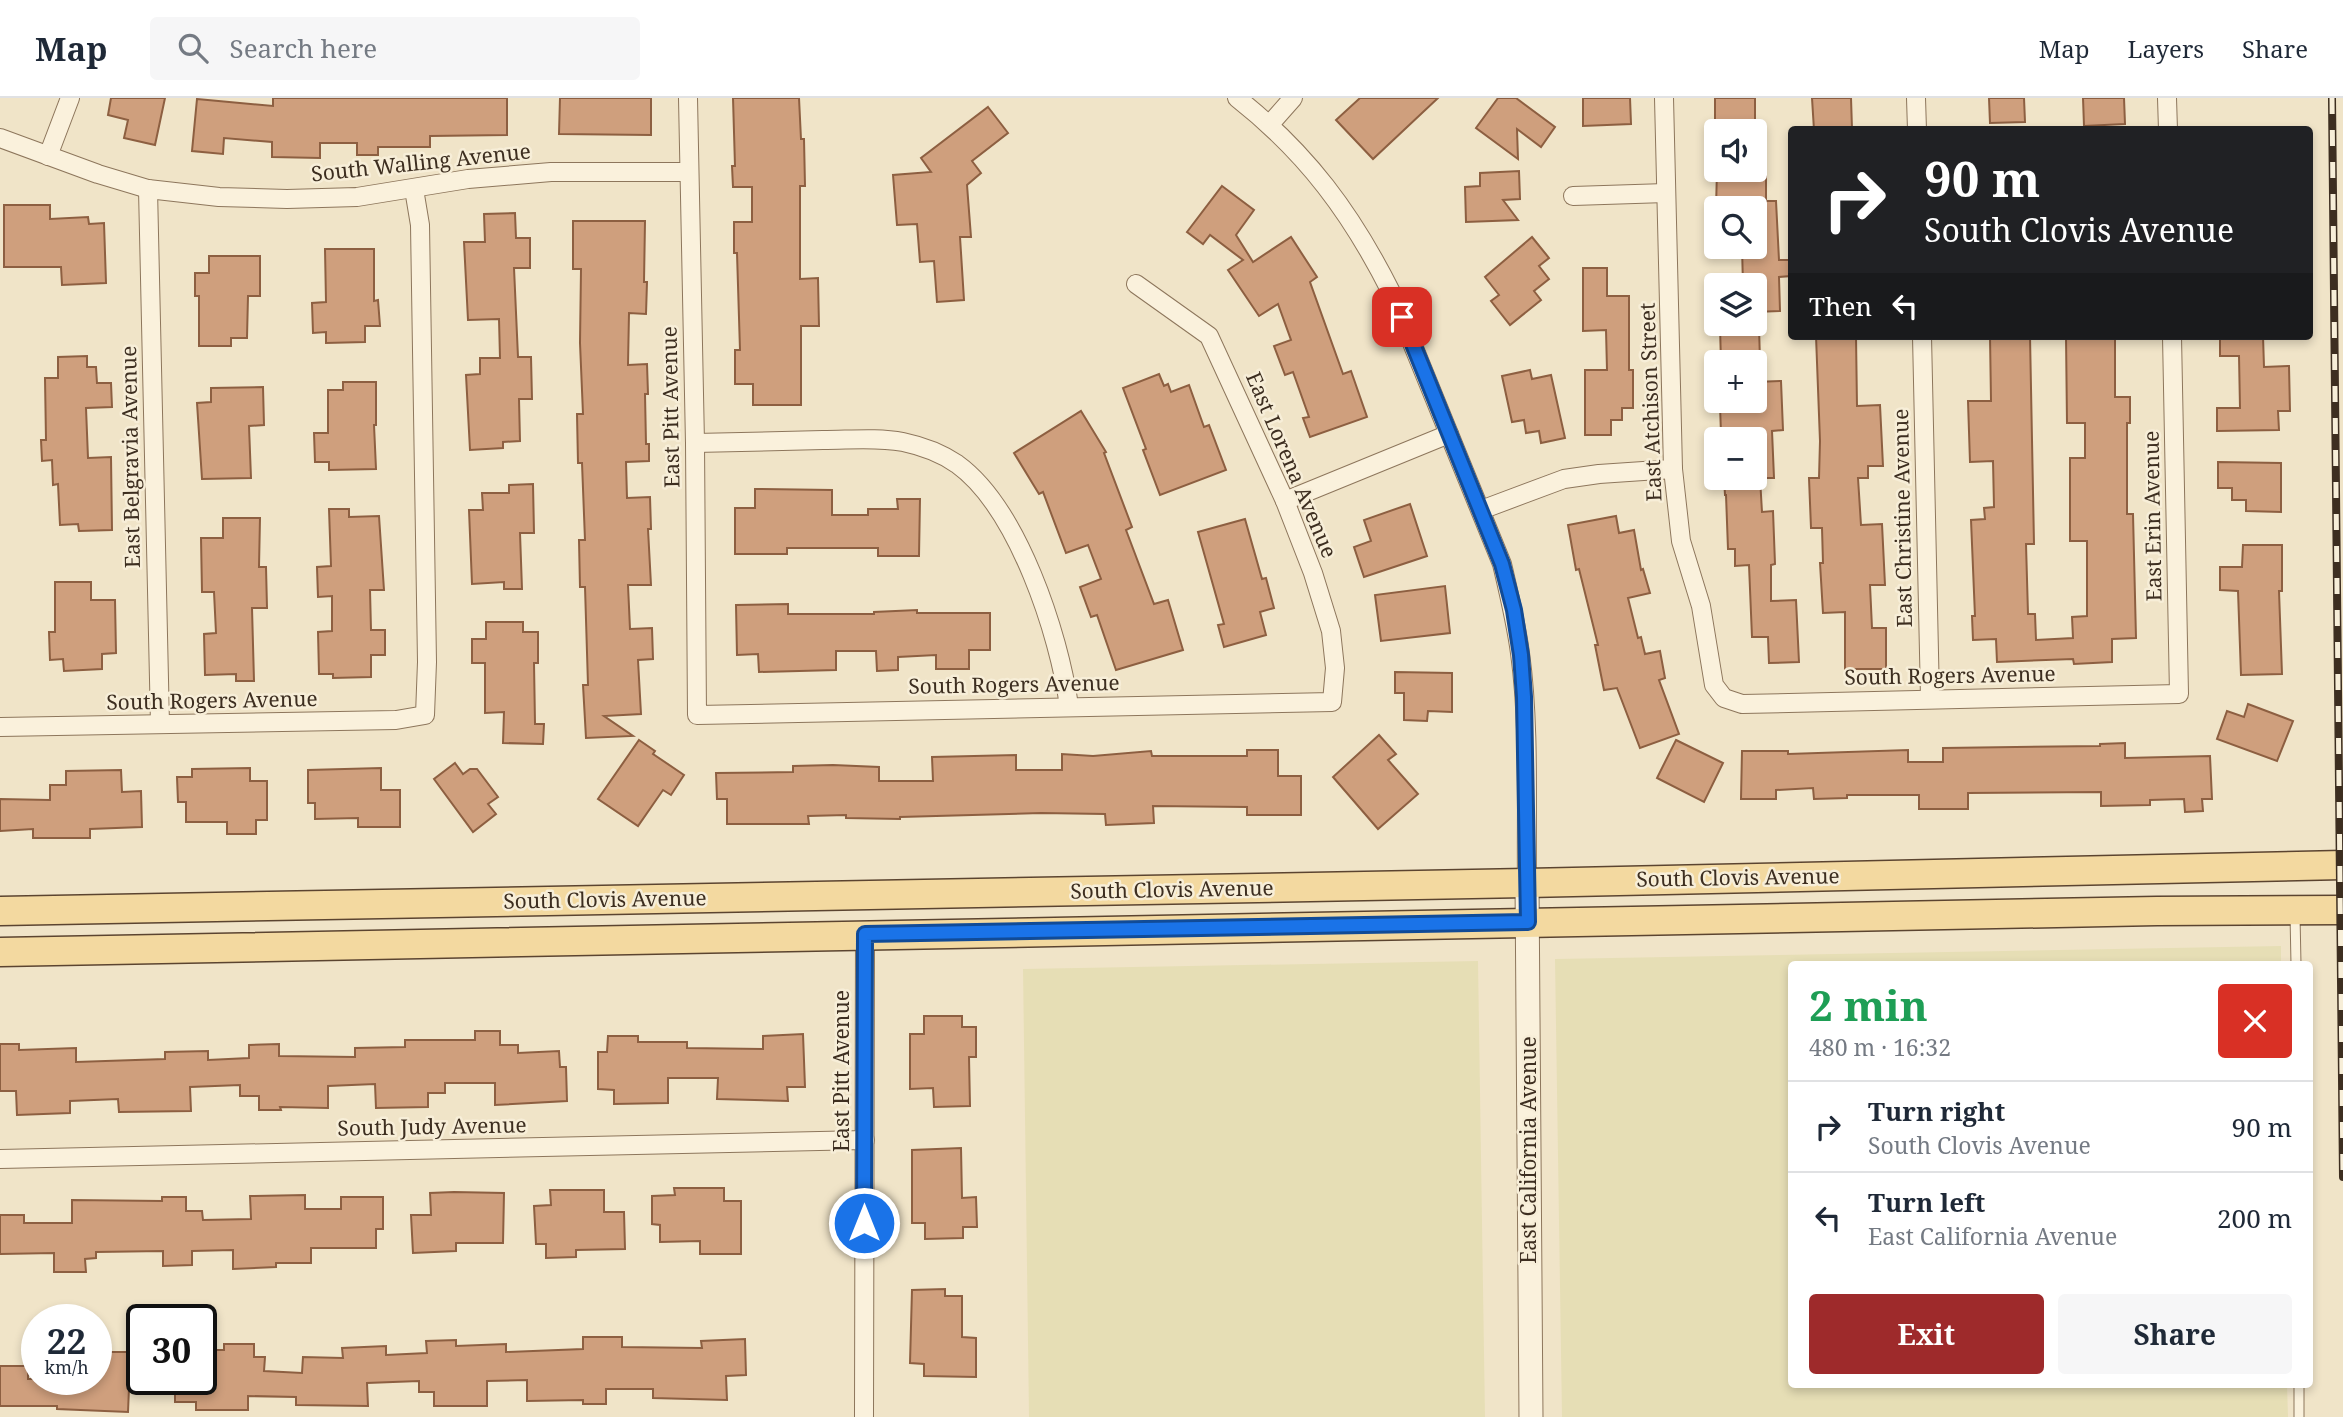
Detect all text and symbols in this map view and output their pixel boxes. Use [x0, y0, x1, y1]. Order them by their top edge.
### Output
search box [150, 17, 640, 80]
text: Map [35, 26, 108, 71]
icon: search [174, 29, 212, 67]
text: Search here [230, 30, 377, 66]
text: Map [2039, 32, 2090, 65]
text: Layers [2128, 32, 2204, 65]
text: Share [2242, 32, 2308, 65]
map controls [1704, 119, 1767, 490]
button: sound [1704, 119, 1767, 182]
street label: South Walling Avenue [310, 137, 532, 187]
text: 90 m [1924, 145, 2040, 211]
icon: right [1809, 154, 1900, 245]
button: search [1704, 196, 1767, 259]
text: South Clovis Avenue [1924, 208, 2234, 251]
button: layers [1704, 273, 1767, 336]
pin [1372, 287, 1432, 347]
icon: left [1886, 287, 1924, 325]
text: Then [1809, 288, 1872, 324]
icon: arrive [1383, 298, 1421, 336]
street label: East Atchison Street [1633, 302, 1667, 502]
street label: East Pitt Avenue [655, 326, 685, 488]
street label: East Belgravia Avenue [114, 346, 146, 569]
button: + [1704, 350, 1767, 413]
street label: East Lorena Avenue [1240, 367, 1344, 562]
street label: East Christine Avenue [1886, 408, 1918, 628]
button: − [1704, 427, 1767, 490]
street label: East Erin Avenue [2137, 430, 2167, 602]
street label: South Rogers Avenue [1844, 659, 2056, 691]
street label: South Rogers Avenue [908, 668, 1120, 700]
street label: South Rogers Avenue [106, 684, 318, 716]
street label: South Clovis Avenue [1636, 861, 1840, 893]
street label: South Clovis Avenue [1070, 873, 1274, 905]
street label: South Clovis Avenue [503, 883, 707, 915]
text: 2 min [1809, 976, 1928, 1033]
button: close [2218, 984, 2292, 1058]
street label: East Pitt Avenue [827, 990, 855, 1152]
text: 480 m · 16:32 [1809, 1031, 1951, 1063]
street label: East California Avenue [1514, 1036, 1542, 1264]
text: Turn right [1868, 1093, 2005, 1129]
icon: right [1809, 1108, 1847, 1146]
text: 90 m [2232, 1109, 2292, 1145]
street label: South Judy Avenue [337, 1110, 527, 1142]
text: South Clovis Avenue [1868, 1129, 2091, 1161]
text: Turn left [1868, 1184, 1985, 1220]
position arrow [827, 1186, 901, 1260]
icon: left [1809, 1199, 1847, 1237]
text: 200 m [2217, 1200, 2292, 1236]
text: East California Avenue [1868, 1220, 2117, 1252]
button: Exit [1809, 1294, 2044, 1374]
button: Share [2058, 1294, 2292, 1374]
speed limit sign: 30 [126, 1304, 217, 1395]
text: 22 [47, 1317, 86, 1364]
text: km/h [44, 1355, 89, 1379]

